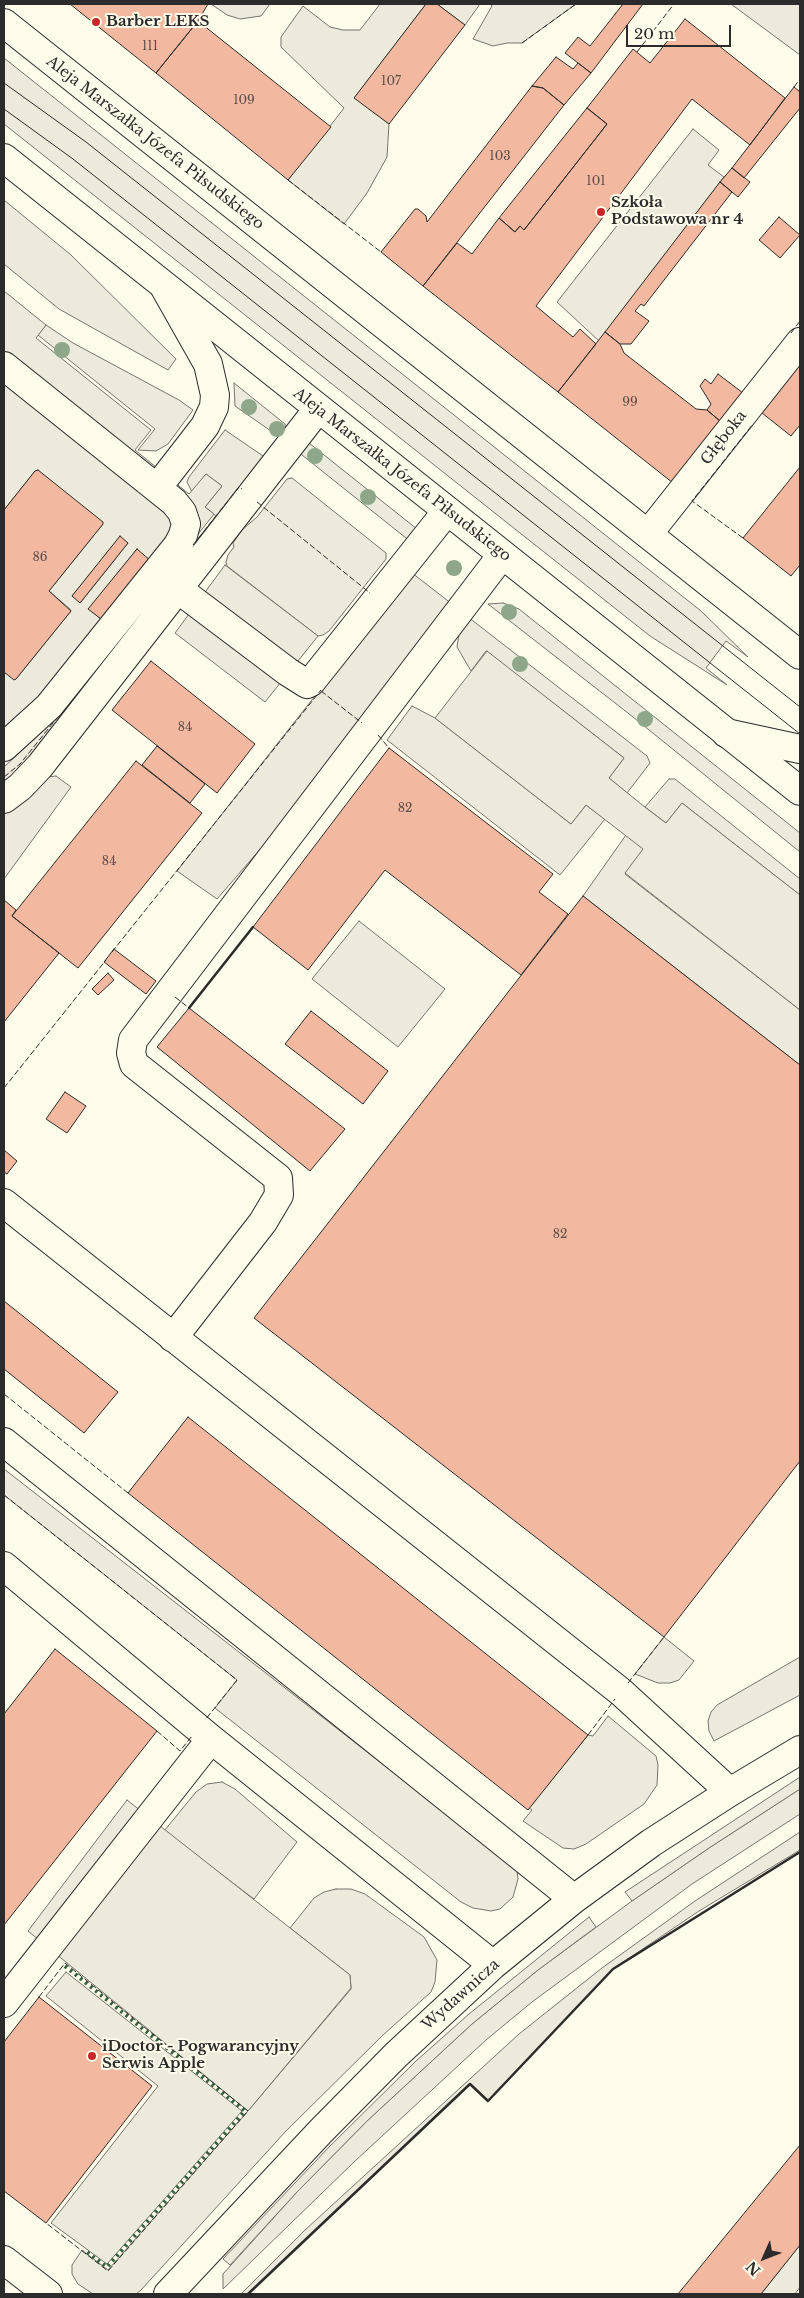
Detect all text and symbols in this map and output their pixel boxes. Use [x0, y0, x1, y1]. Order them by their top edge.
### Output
place label: Barber LEKS [106, 13, 209, 31]
scale bar [629, 15, 734, 47]
marker: Barber LEKS [90, 16, 102, 28]
text: 20 m [634, 24, 674, 43]
house number: 111 [142, 40, 158, 54]
street label: Aleja Marszałka Józefa Piłsudskiego [43, 52, 267, 234]
house number: 107 [381, 75, 401, 89]
house number: 109 [233, 94, 255, 108]
house number: 103 [489, 150, 511, 164]
house number: 101 [586, 175, 606, 189]
place label: Szkoła Podstawowa nr 4 [611, 194, 743, 229]
marker: Szkoła Podstawowa nr 4 [595, 206, 607, 218]
street label: Aleja Marszałka Józefa Piłsudskiego [290, 384, 514, 566]
house number: 99 [622, 396, 638, 410]
street label: Głęboka [697, 407, 751, 469]
house number: 86 [33, 551, 47, 565]
house number: 84 [178, 721, 192, 735]
house number: 82 [398, 802, 412, 816]
house number: 84 [102, 855, 116, 869]
house number: 82 [553, 1228, 567, 1242]
street label: Wydawnicza [419, 1956, 503, 2034]
place label: iDoctor - Pogwarancyjny Serwis Apple [102, 2038, 299, 2073]
marker: iDoctor - Pogwarancyjny Serwis Apple [86, 2050, 98, 2062]
north arrow [739, 2233, 789, 2283]
text: N [742, 2257, 764, 2279]

